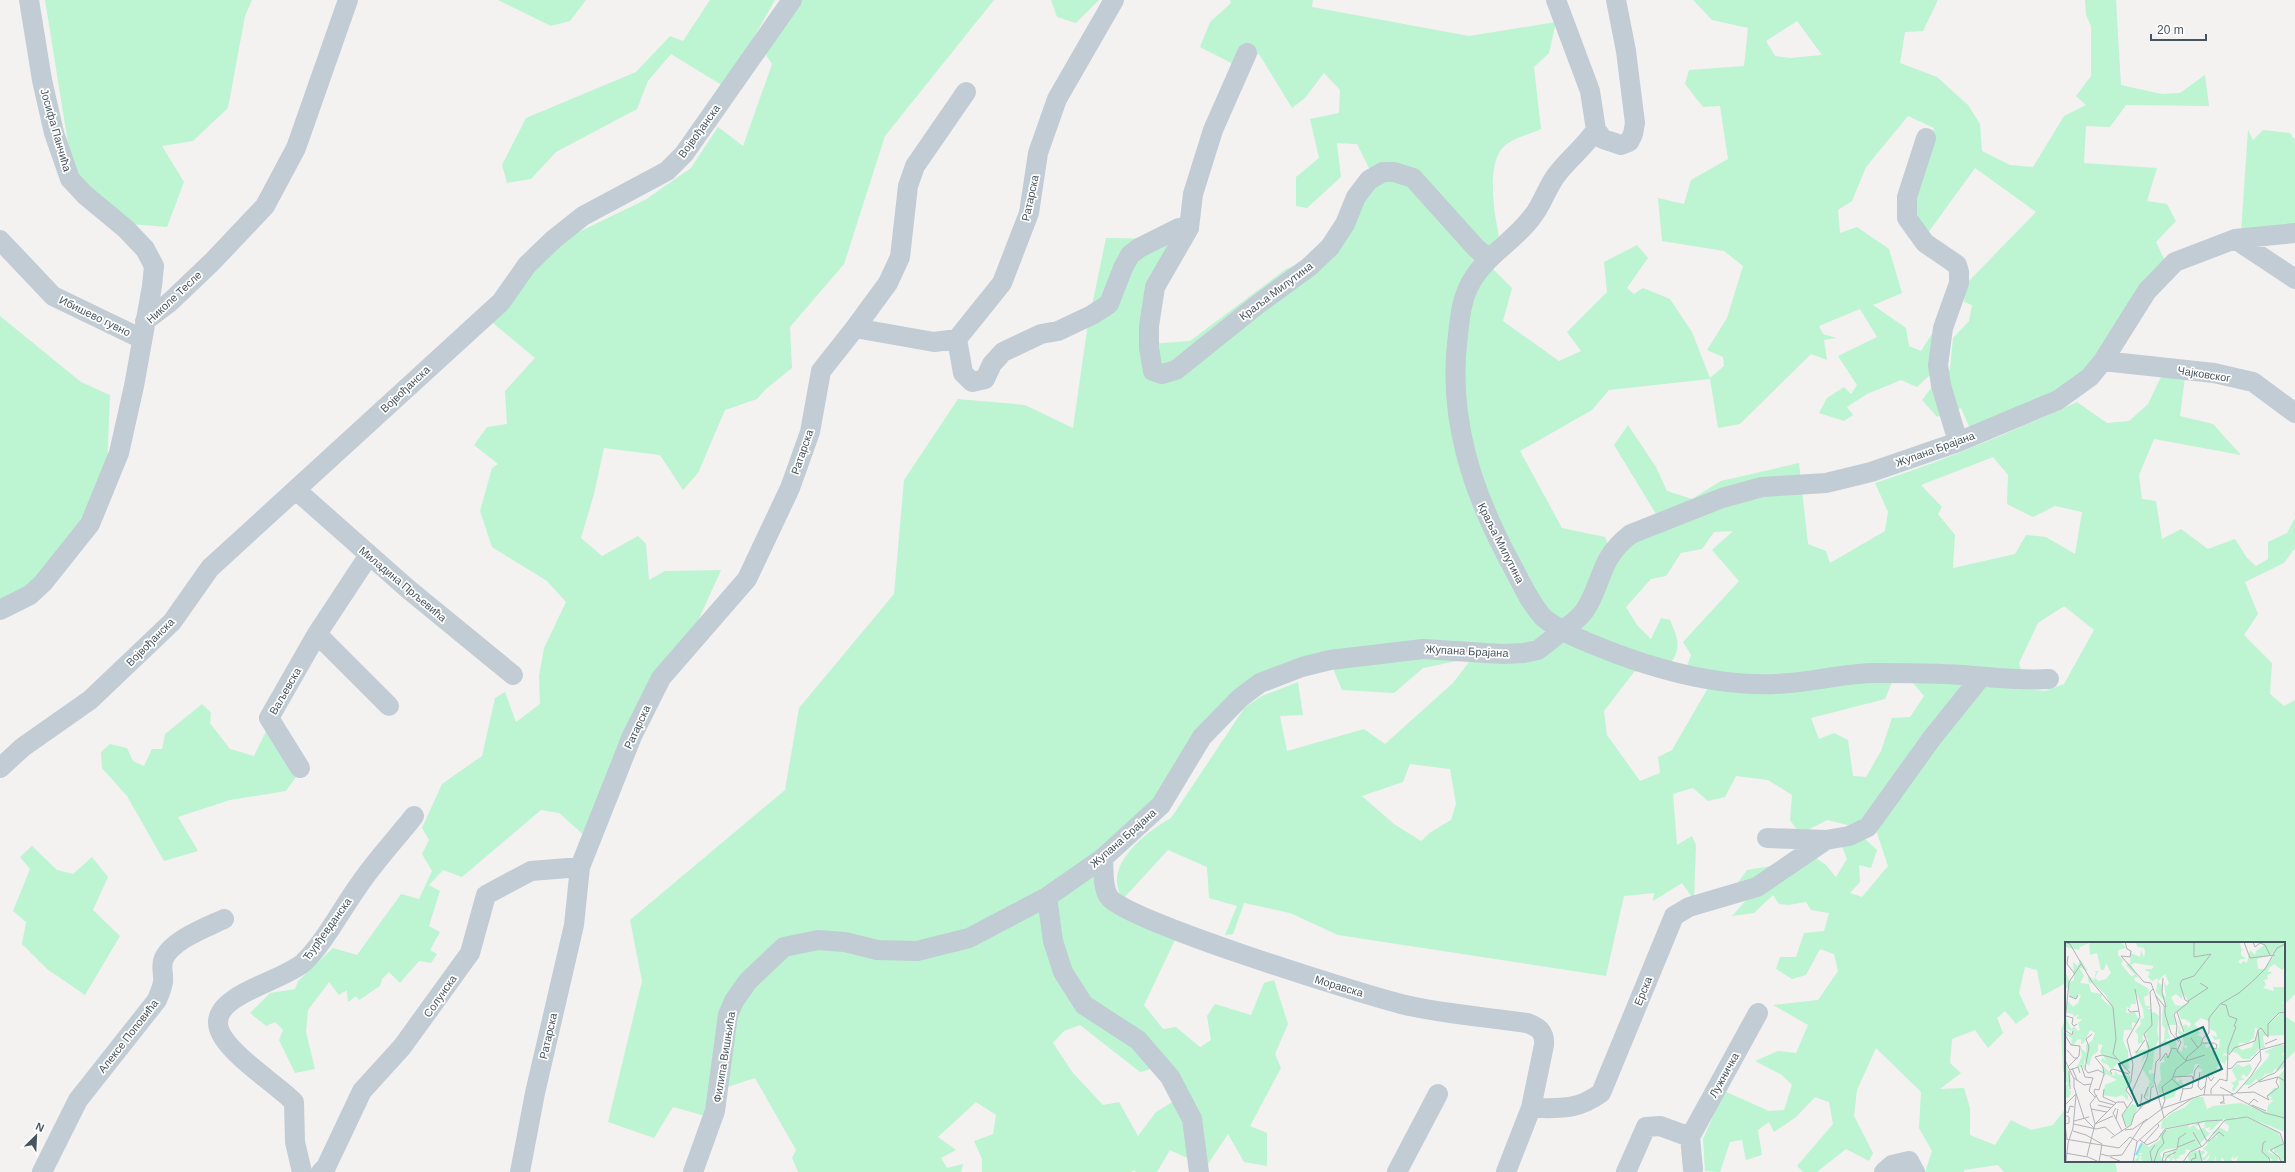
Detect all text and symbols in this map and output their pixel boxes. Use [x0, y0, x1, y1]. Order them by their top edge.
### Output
scale bar [2151, 16, 2206, 42]
text: 20 m [2157, 23, 2184, 37]
street label: Јосифа Панчића [38, 87, 74, 174]
street label: Војвођанска [676, 101, 723, 160]
street label: Ратарска [1019, 173, 1041, 222]
street label: Краља Милутина [1237, 259, 1316, 322]
street label: Николе Тесле [144, 268, 204, 326]
street label: Ибишево гувно [57, 294, 133, 338]
street label: Војвођанска [378, 363, 433, 415]
street label: Чајковског [2177, 364, 2231, 384]
street label: Ратарска [789, 427, 816, 476]
street label: Жупана Брајана [1894, 429, 1977, 469]
street label: Краља Милутина [1476, 501, 1527, 586]
street label: Миладина Прљевића [357, 544, 450, 625]
street label: Војвођанска [124, 615, 177, 668]
street label: Жупана Брајана [1425, 643, 1510, 659]
street label: Ваљевска [267, 665, 304, 716]
street label: Ратарска [622, 703, 653, 751]
street label: Жупана Брајана [1088, 806, 1159, 870]
street label: Ђурђевданска [300, 895, 354, 963]
inset map [2065, 942, 2285, 1162]
street label: Солунска [421, 972, 459, 1019]
street label: Моравска [1313, 973, 1366, 999]
street label: Ерска [1632, 974, 1655, 1007]
street label: Алексе Поповића [96, 996, 161, 1075]
street label: Филипа Вишњића [711, 1010, 737, 1103]
street label: Ратарска [537, 1011, 559, 1060]
street label: Лужничка [1707, 1050, 1742, 1100]
north arrow [16, 1116, 56, 1156]
text: N [34, 1120, 46, 1134]

